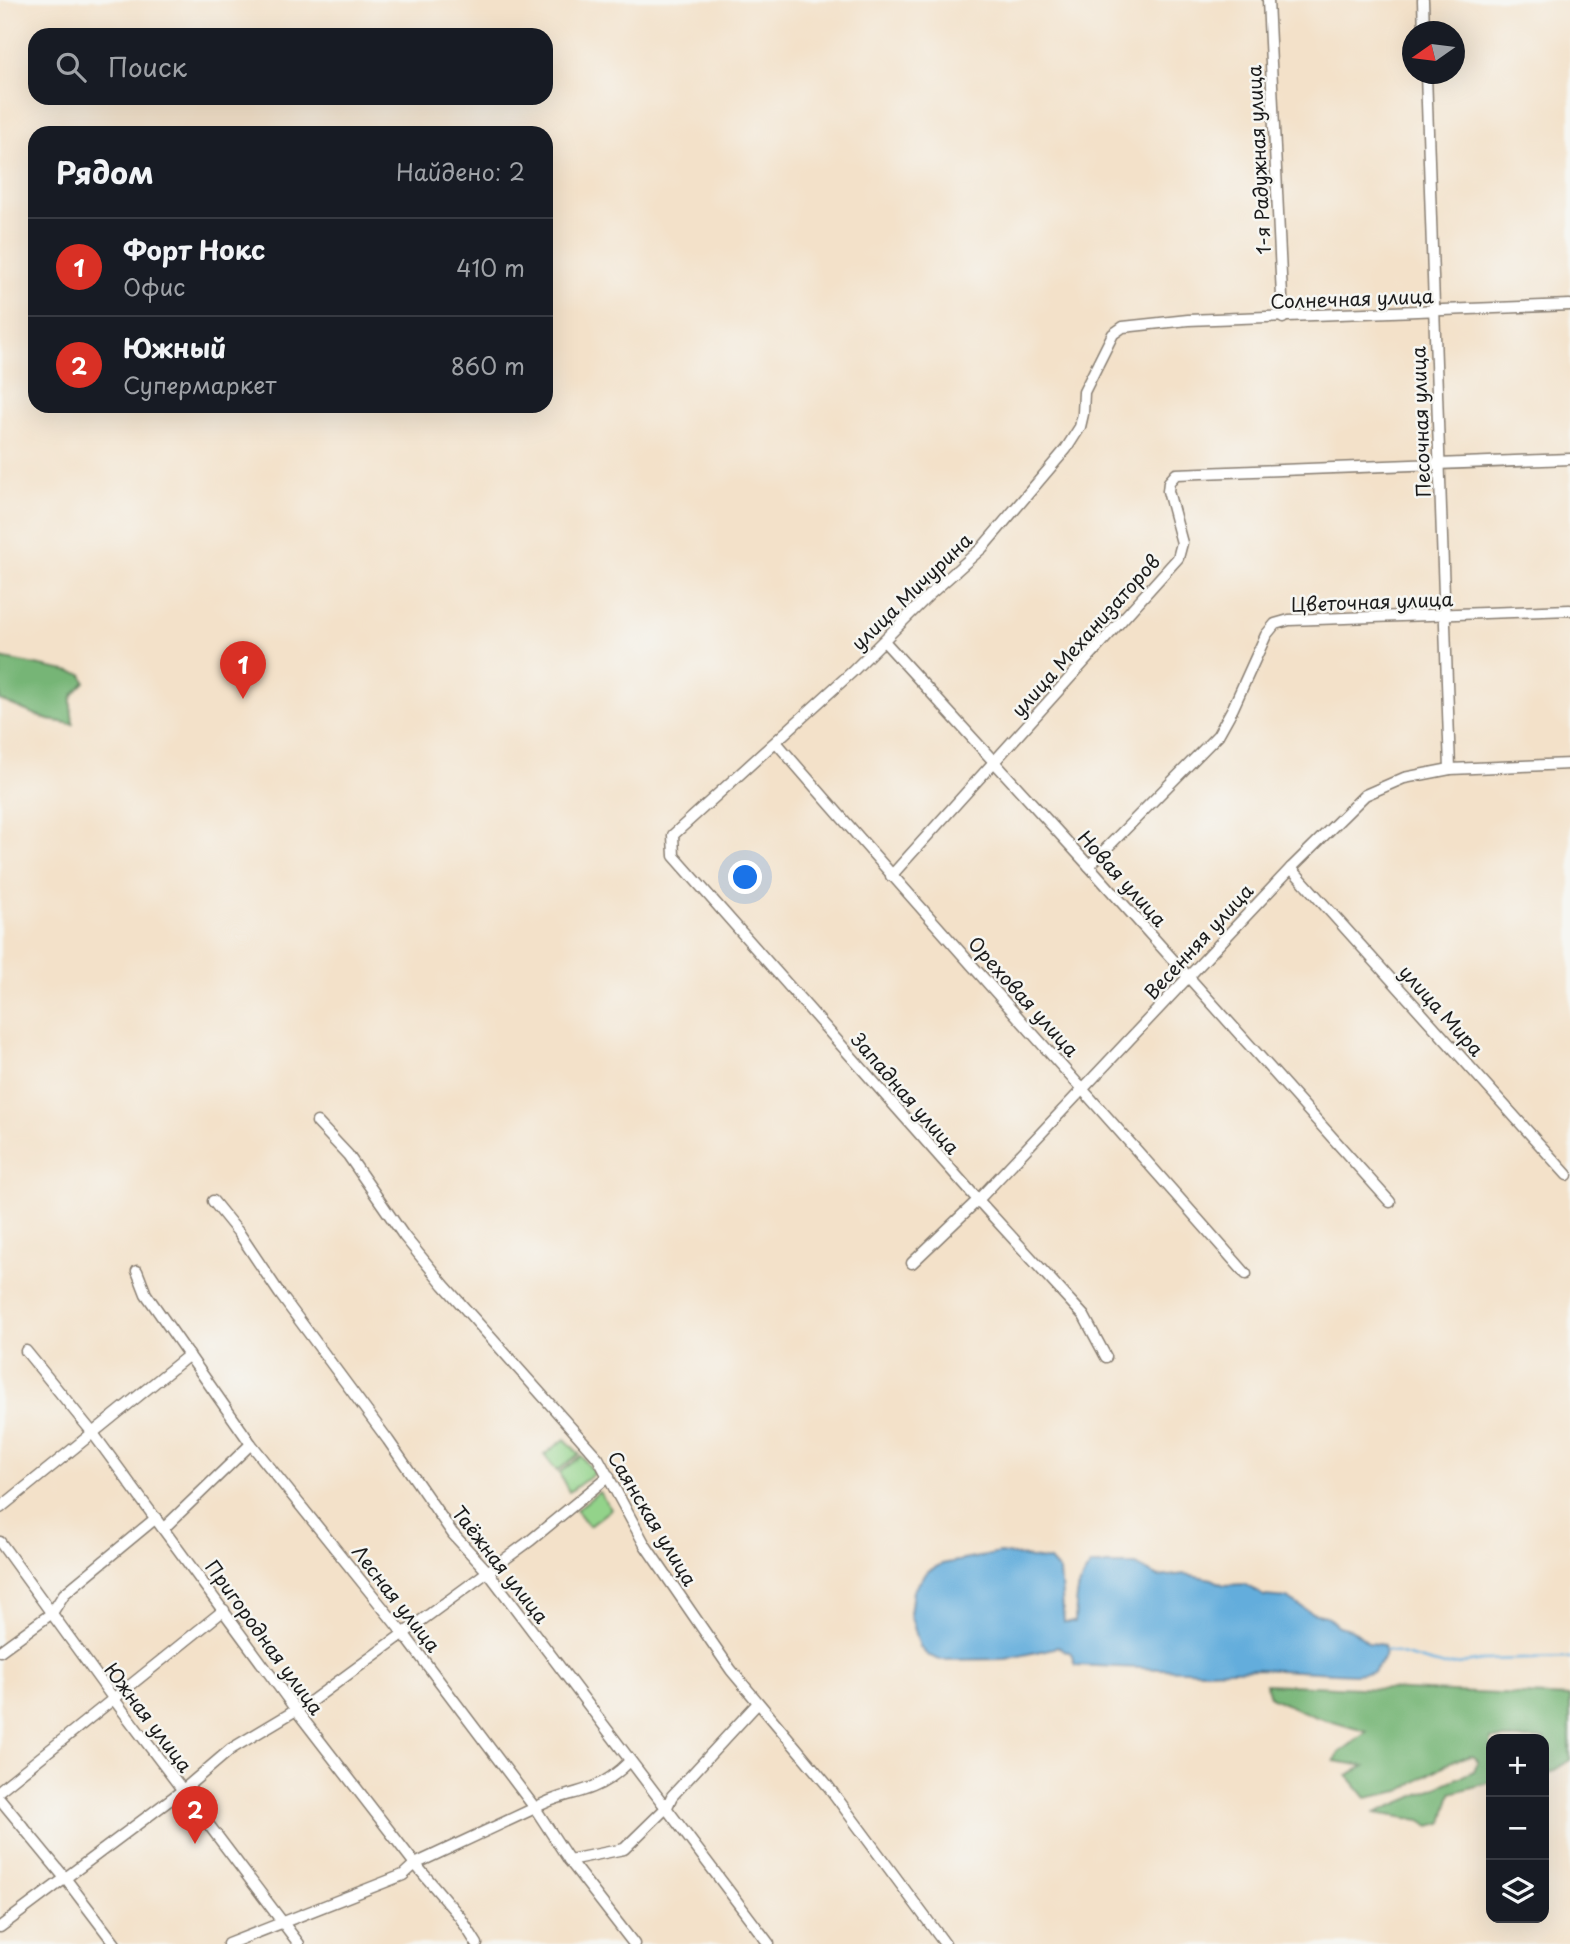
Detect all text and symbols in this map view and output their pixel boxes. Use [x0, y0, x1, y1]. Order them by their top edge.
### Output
north arrow [1402, 21, 1465, 84]
search box [28, 28, 553, 105]
text: Поиск [108, 47, 187, 86]
icon: search [52, 48, 90, 86]
street label: 1-я Радужная улица [1239, 65, 1277, 255]
text: Рядом [56, 149, 154, 194]
text: Найдено: 2 [396, 154, 525, 189]
text: Форт Нокс [123, 230, 265, 269]
text: 1 [74, 250, 85, 285]
text: 410 m [456, 250, 525, 285]
text: Офис [123, 269, 185, 304]
street label: Солнечная улица [1270, 281, 1434, 315]
text: Южный [123, 328, 226, 367]
street label: Песочная улица [1403, 346, 1437, 498]
text: 2 [71, 348, 87, 383]
text: 860 m [451, 348, 525, 383]
text: Супермаркет [123, 367, 277, 402]
street label: улица Мичурина [844, 526, 978, 656]
street label: улица Механизаторов [1004, 547, 1166, 723]
street label: Цветочная улица [1290, 584, 1454, 618]
pin: 1 [220, 641, 266, 699]
street label: Новая улица [1072, 824, 1174, 932]
your location [728, 860, 762, 894]
street label: Весенняя улица [1137, 877, 1259, 1005]
street label: Ореховая улица [962, 930, 1086, 1062]
street label: улица Мира [1393, 958, 1491, 1062]
street label: Западная улица [845, 1026, 967, 1160]
street label: Саянская улица [602, 1445, 704, 1591]
street label: Таёжная улица [446, 1499, 556, 1629]
street label: Лесная улица [346, 1538, 448, 1658]
street label: Пригородная улица [199, 1554, 331, 1720]
street label: Южная улица [99, 1656, 200, 1778]
map controls [1486, 1734, 1549, 1923]
button: + [1486, 1734, 1549, 1797]
pin: 2 [172, 1786, 218, 1844]
button: − [1486, 1797, 1549, 1860]
button: layers [1486, 1860, 1549, 1923]

